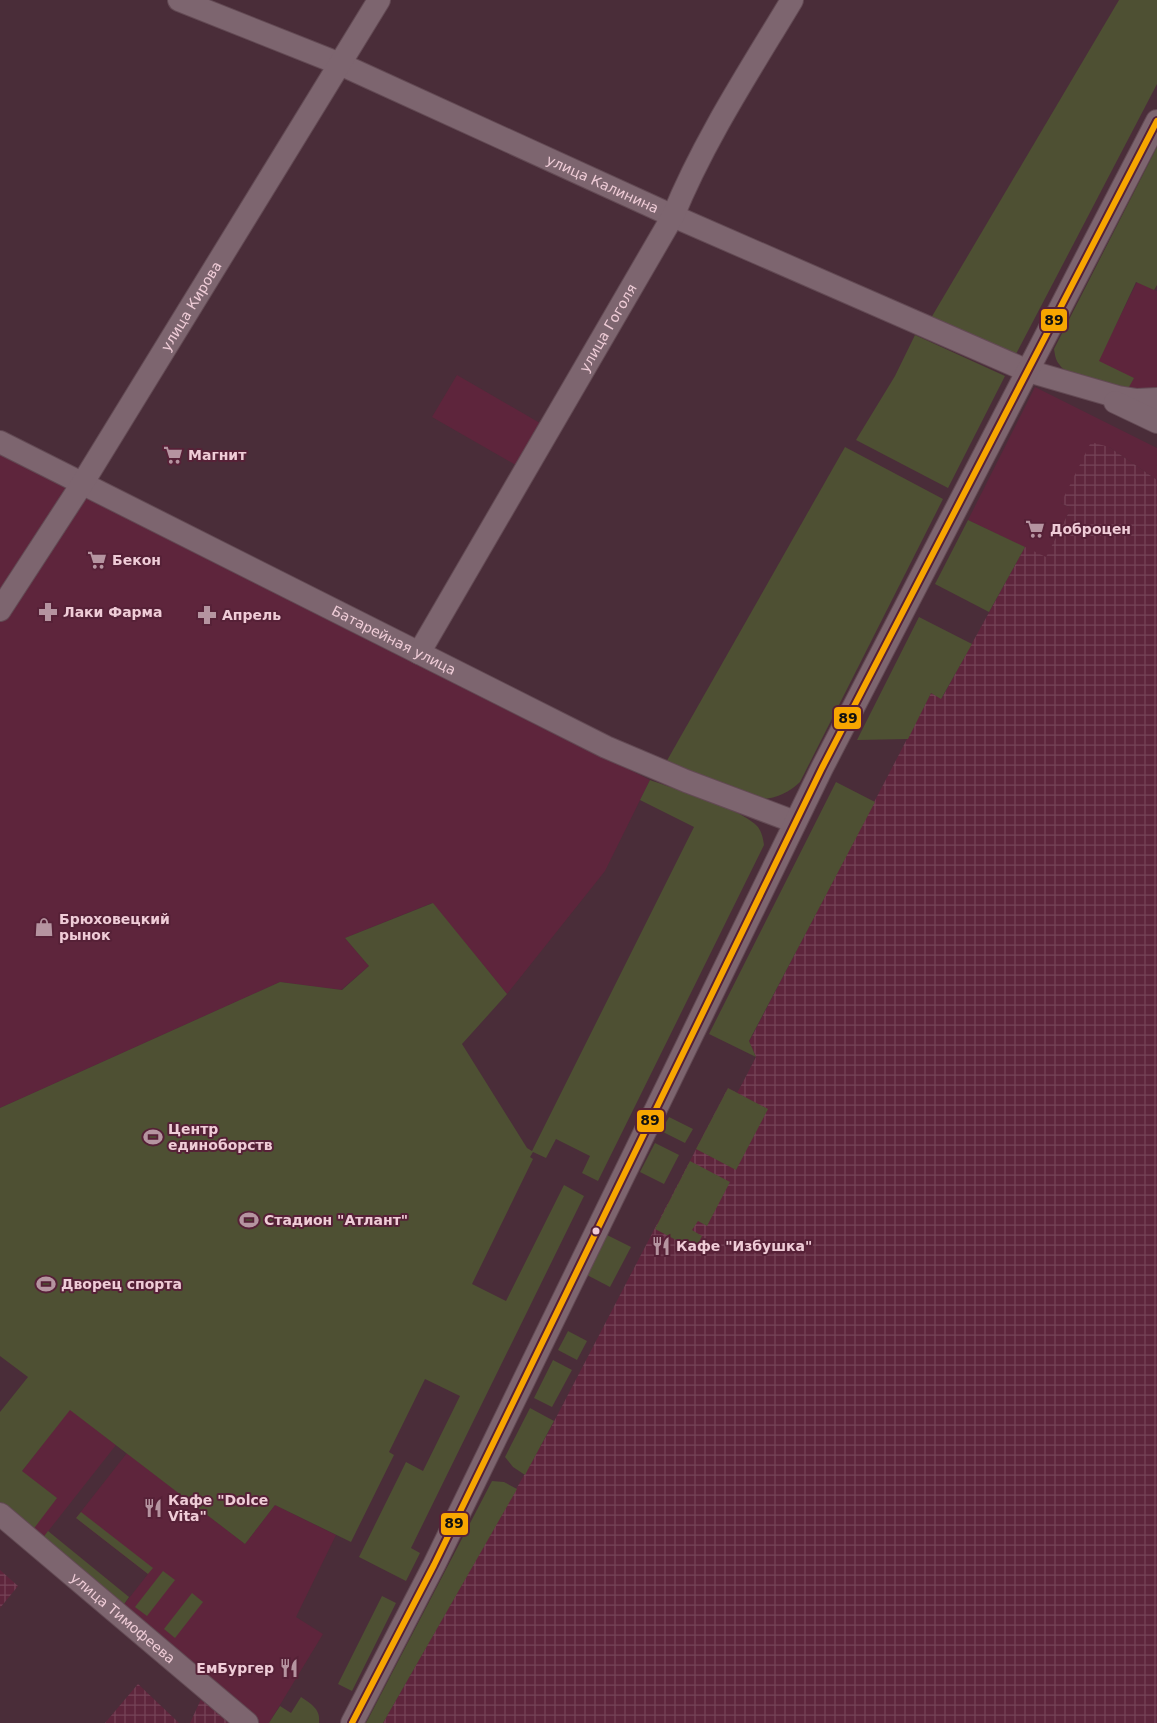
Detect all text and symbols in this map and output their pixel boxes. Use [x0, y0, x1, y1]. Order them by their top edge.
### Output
street label: улица Калинина [544, 151, 661, 216]
street label: улица Кирова [158, 258, 225, 354]
street label: улица Гоголя [576, 281, 640, 375]
line badge: 89 [1040, 308, 1068, 332]
text: 89 [1044, 312, 1064, 328]
supermarket icon: Магнит [162, 444, 184, 466]
place label: Магнит [188, 447, 247, 463]
supermarket icon: Доброцен [1024, 518, 1046, 540]
place label: Доброцен [1050, 521, 1131, 537]
supermarket icon: Бекон [86, 549, 108, 571]
place label: Бекон [112, 552, 161, 568]
pharmacy icon: Лаки Фарма [37, 601, 59, 623]
street label: Батарейная улица [329, 602, 459, 678]
place label: Лаки Фарма [63, 604, 163, 620]
pharmacy icon: Апрель [196, 604, 218, 626]
place label: Апрель [222, 607, 281, 623]
line badge: 89 [833, 706, 862, 730]
text: 89 [838, 710, 858, 726]
place label: Брюховецкий рынок [59, 911, 170, 943]
shop icon: Брюховецкий рынок [33, 916, 55, 938]
line badge: 89 [636, 1109, 665, 1133]
text: 89 [640, 1112, 660, 1128]
place label: Центр единоборств [168, 1121, 273, 1153]
sports icon: Центр единоборств [142, 1126, 164, 1148]
sports icon: Стадион "Атлант" [238, 1209, 260, 1231]
place label: Стадион "Атлант" [264, 1212, 408, 1228]
unlabelled marker [591, 1226, 601, 1236]
restaurant icon: Кафе "Избушка" [650, 1235, 672, 1257]
place label: Кафе "Избушка" [676, 1238, 812, 1254]
sports icon: Дворец спорта [35, 1273, 57, 1295]
place label: Дворец спорта [61, 1276, 182, 1292]
place label: Кафе "Dolce Vita" [168, 1492, 268, 1524]
restaurant icon: Кафе "Dolce Vita" [142, 1497, 164, 1519]
line badge: 89 [440, 1512, 469, 1536]
text: 89 [444, 1515, 464, 1531]
street label: улица Тимофеева [67, 1569, 178, 1667]
restaurant icon: ЕмБургер [278, 1657, 300, 1679]
place label: ЕмБургер [196, 1660, 274, 1676]

